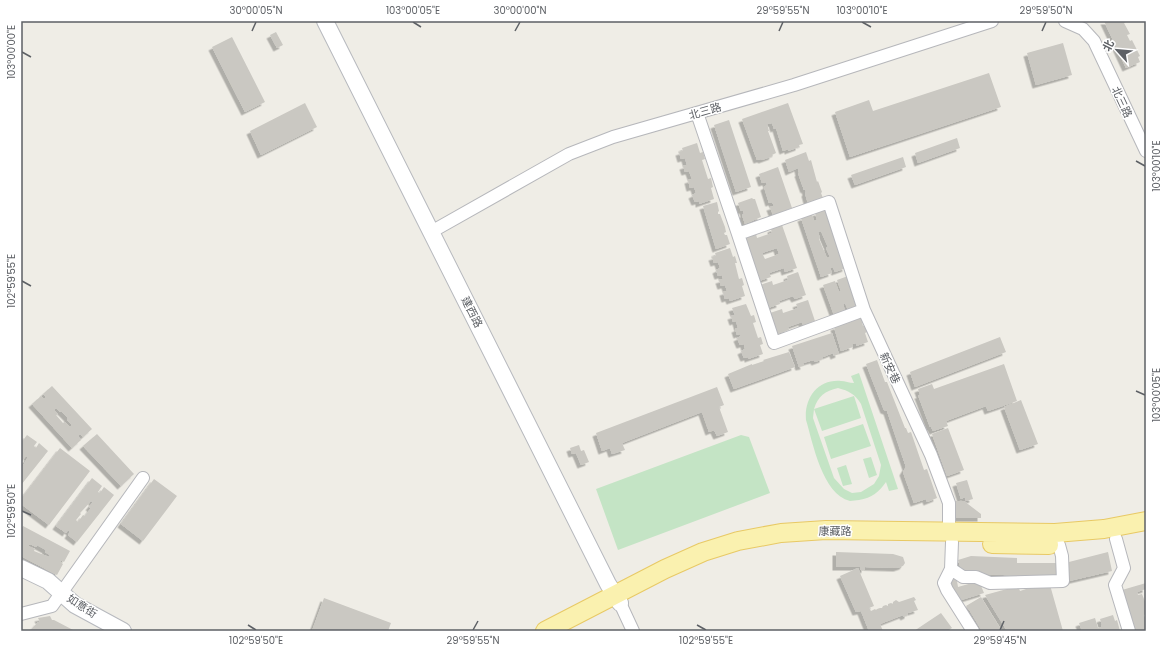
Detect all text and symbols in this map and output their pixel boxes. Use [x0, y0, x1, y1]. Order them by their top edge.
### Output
text: 30°00'05"N [230, 3, 282, 18]
text: 103°00'05"E [386, 3, 440, 18]
text: 30°00'00"N [494, 3, 546, 18]
text: 29°59'55"N [757, 3, 809, 18]
text: 103°00'10"E [836, 3, 888, 18]
text: 29°59'50"N [1020, 3, 1072, 18]
text: 103°00'00"E [4, 25, 19, 79]
north arrow [1097, 30, 1137, 70]
text: 北 [1098, 37, 1118, 54]
street label: 北三路 [1108, 84, 1136, 120]
street label: 北三路 [687, 99, 723, 123]
text: 103°00'10"E [1149, 140, 1164, 192]
text: 102°59'55"E [4, 254, 19, 308]
street label: 建西路 [457, 294, 487, 330]
street label: 新安巷 [876, 350, 904, 386]
text: 103°00'05"E [1149, 368, 1164, 422]
text: 102°59'50"E [4, 484, 19, 538]
street label: 康藏路 [819, 523, 852, 539]
street label: 如意街 [64, 590, 100, 622]
text: 102°59'50"E [229, 633, 283, 648]
text: 29°59'55"N [447, 633, 499, 648]
text: 102°59'55"E [679, 633, 733, 648]
text: 29°59'45"N [974, 633, 1026, 648]

